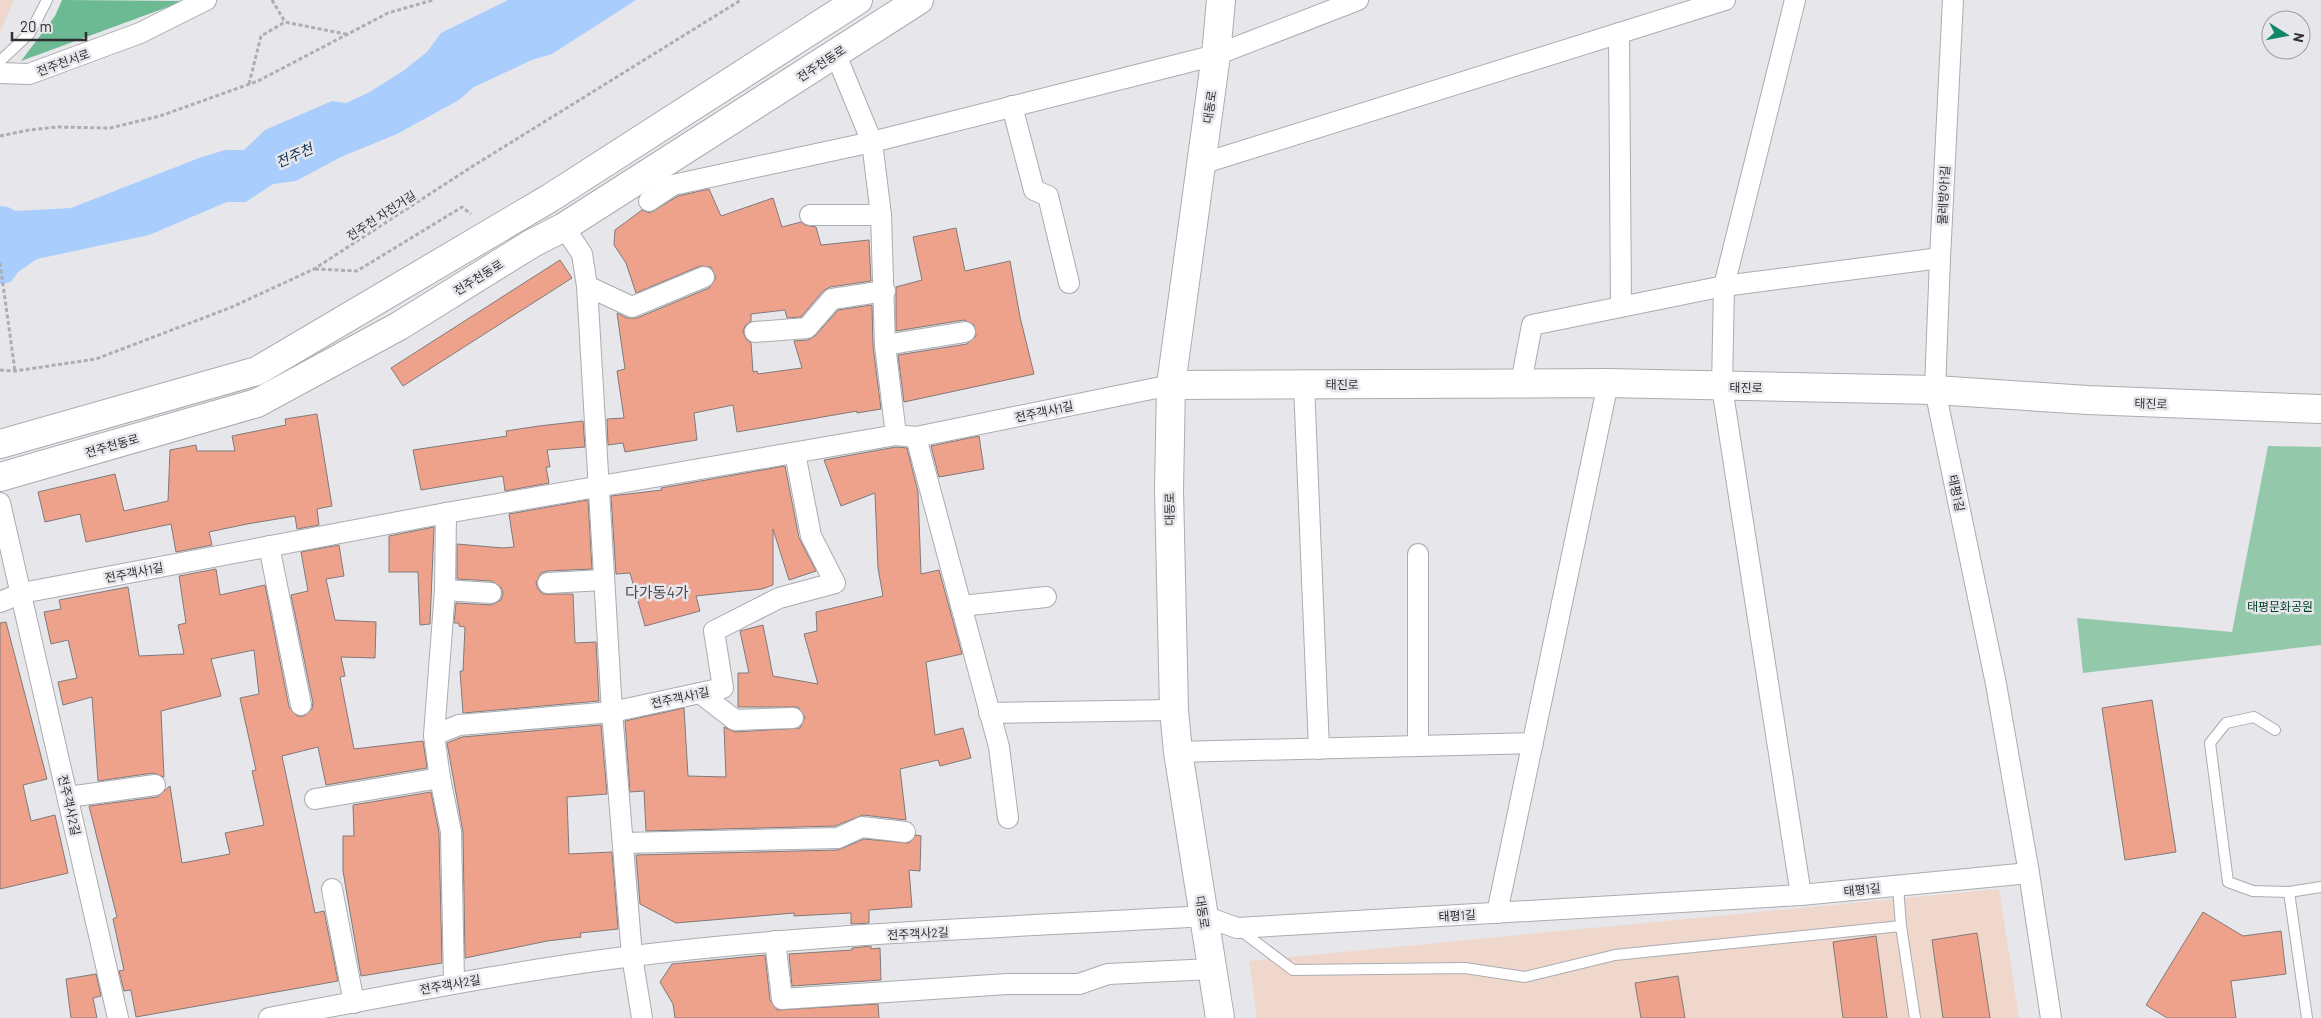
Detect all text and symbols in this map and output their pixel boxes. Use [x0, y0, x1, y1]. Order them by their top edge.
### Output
scale bar [12, 10, 86, 42]
north arrow [2261, 10, 2311, 60]
text: 20 m [20, 17, 52, 35]
text: N [2290, 31, 2308, 44]
street label: 전주천동로 [794, 42, 848, 84]
street label: 전주천서로 [35, 46, 91, 78]
street label: 대동로 [1200, 90, 1218, 124]
water label: 전주천 [273, 139, 316, 171]
street label: 물레방아1길 [1934, 165, 1952, 225]
street label: 전주천 자전거길 [344, 187, 418, 243]
street label: 전주천동로 [451, 256, 505, 298]
street label: 태진로 [1325, 377, 1359, 391]
street label: 태진로 [1729, 380, 1763, 394]
street label: 태진로 [2134, 395, 2168, 411]
street label: 전주객사1길 [1013, 398, 1075, 424]
street label: 전주천동로 [84, 431, 140, 459]
street label: 태평1길 [1946, 473, 1968, 513]
street label: 대동로 [1162, 492, 1176, 526]
street label: 전주객사1길 [104, 559, 164, 585]
district label: 다가동4가 [625, 583, 689, 601]
park label: 태평문화공원 [2247, 599, 2313, 613]
street label: 전주객사1길 [649, 684, 711, 710]
street label: 전주객사2길 [56, 773, 84, 837]
street label: 태평1길 [1843, 880, 1881, 898]
street label: 대동로 [1193, 895, 1213, 929]
street label: 태평1길 [1438, 907, 1476, 923]
street label: 전주객사2길 [887, 924, 949, 942]
street label: 전주객사2길 [418, 972, 482, 996]

